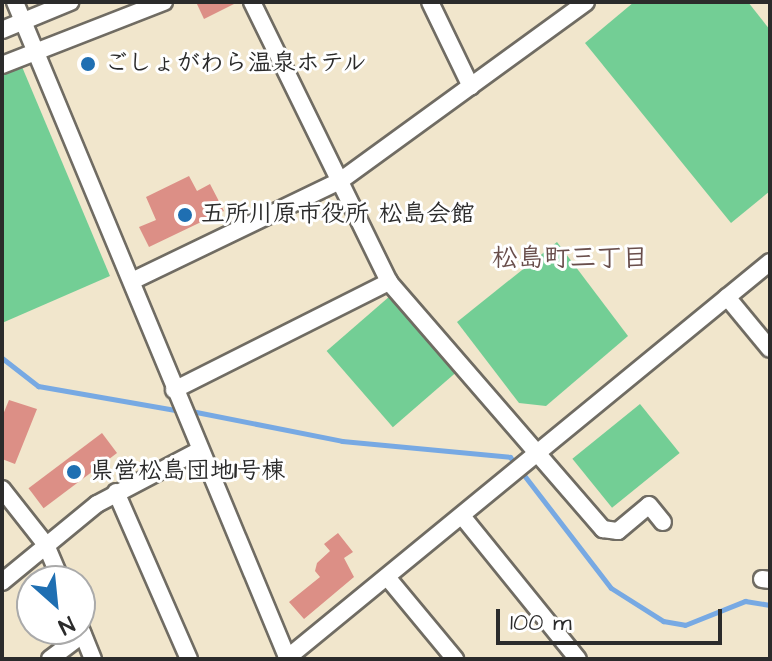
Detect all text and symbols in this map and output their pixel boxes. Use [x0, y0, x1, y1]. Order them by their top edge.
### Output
place label: ごしょがわら温泉ホテル [104, 50, 368, 78]
marker: ごしょがわら温泉ホテル [79, 55, 97, 73]
place label: 五所川原市役所 松島会館 [201, 201, 475, 229]
marker: 五所川原市役所 松島会館 [176, 206, 194, 224]
district label: 松島町三丁目 [492, 243, 648, 275]
place label: 県営松島団地1号棟 [90, 458, 285, 486]
marker: 県営松島団地1号棟 [65, 463, 83, 481]
north arrow [16, 565, 96, 645]
scale bar [500, 593, 726, 643]
text: 100 m [510, 606, 572, 640]
text: N [53, 608, 79, 642]

